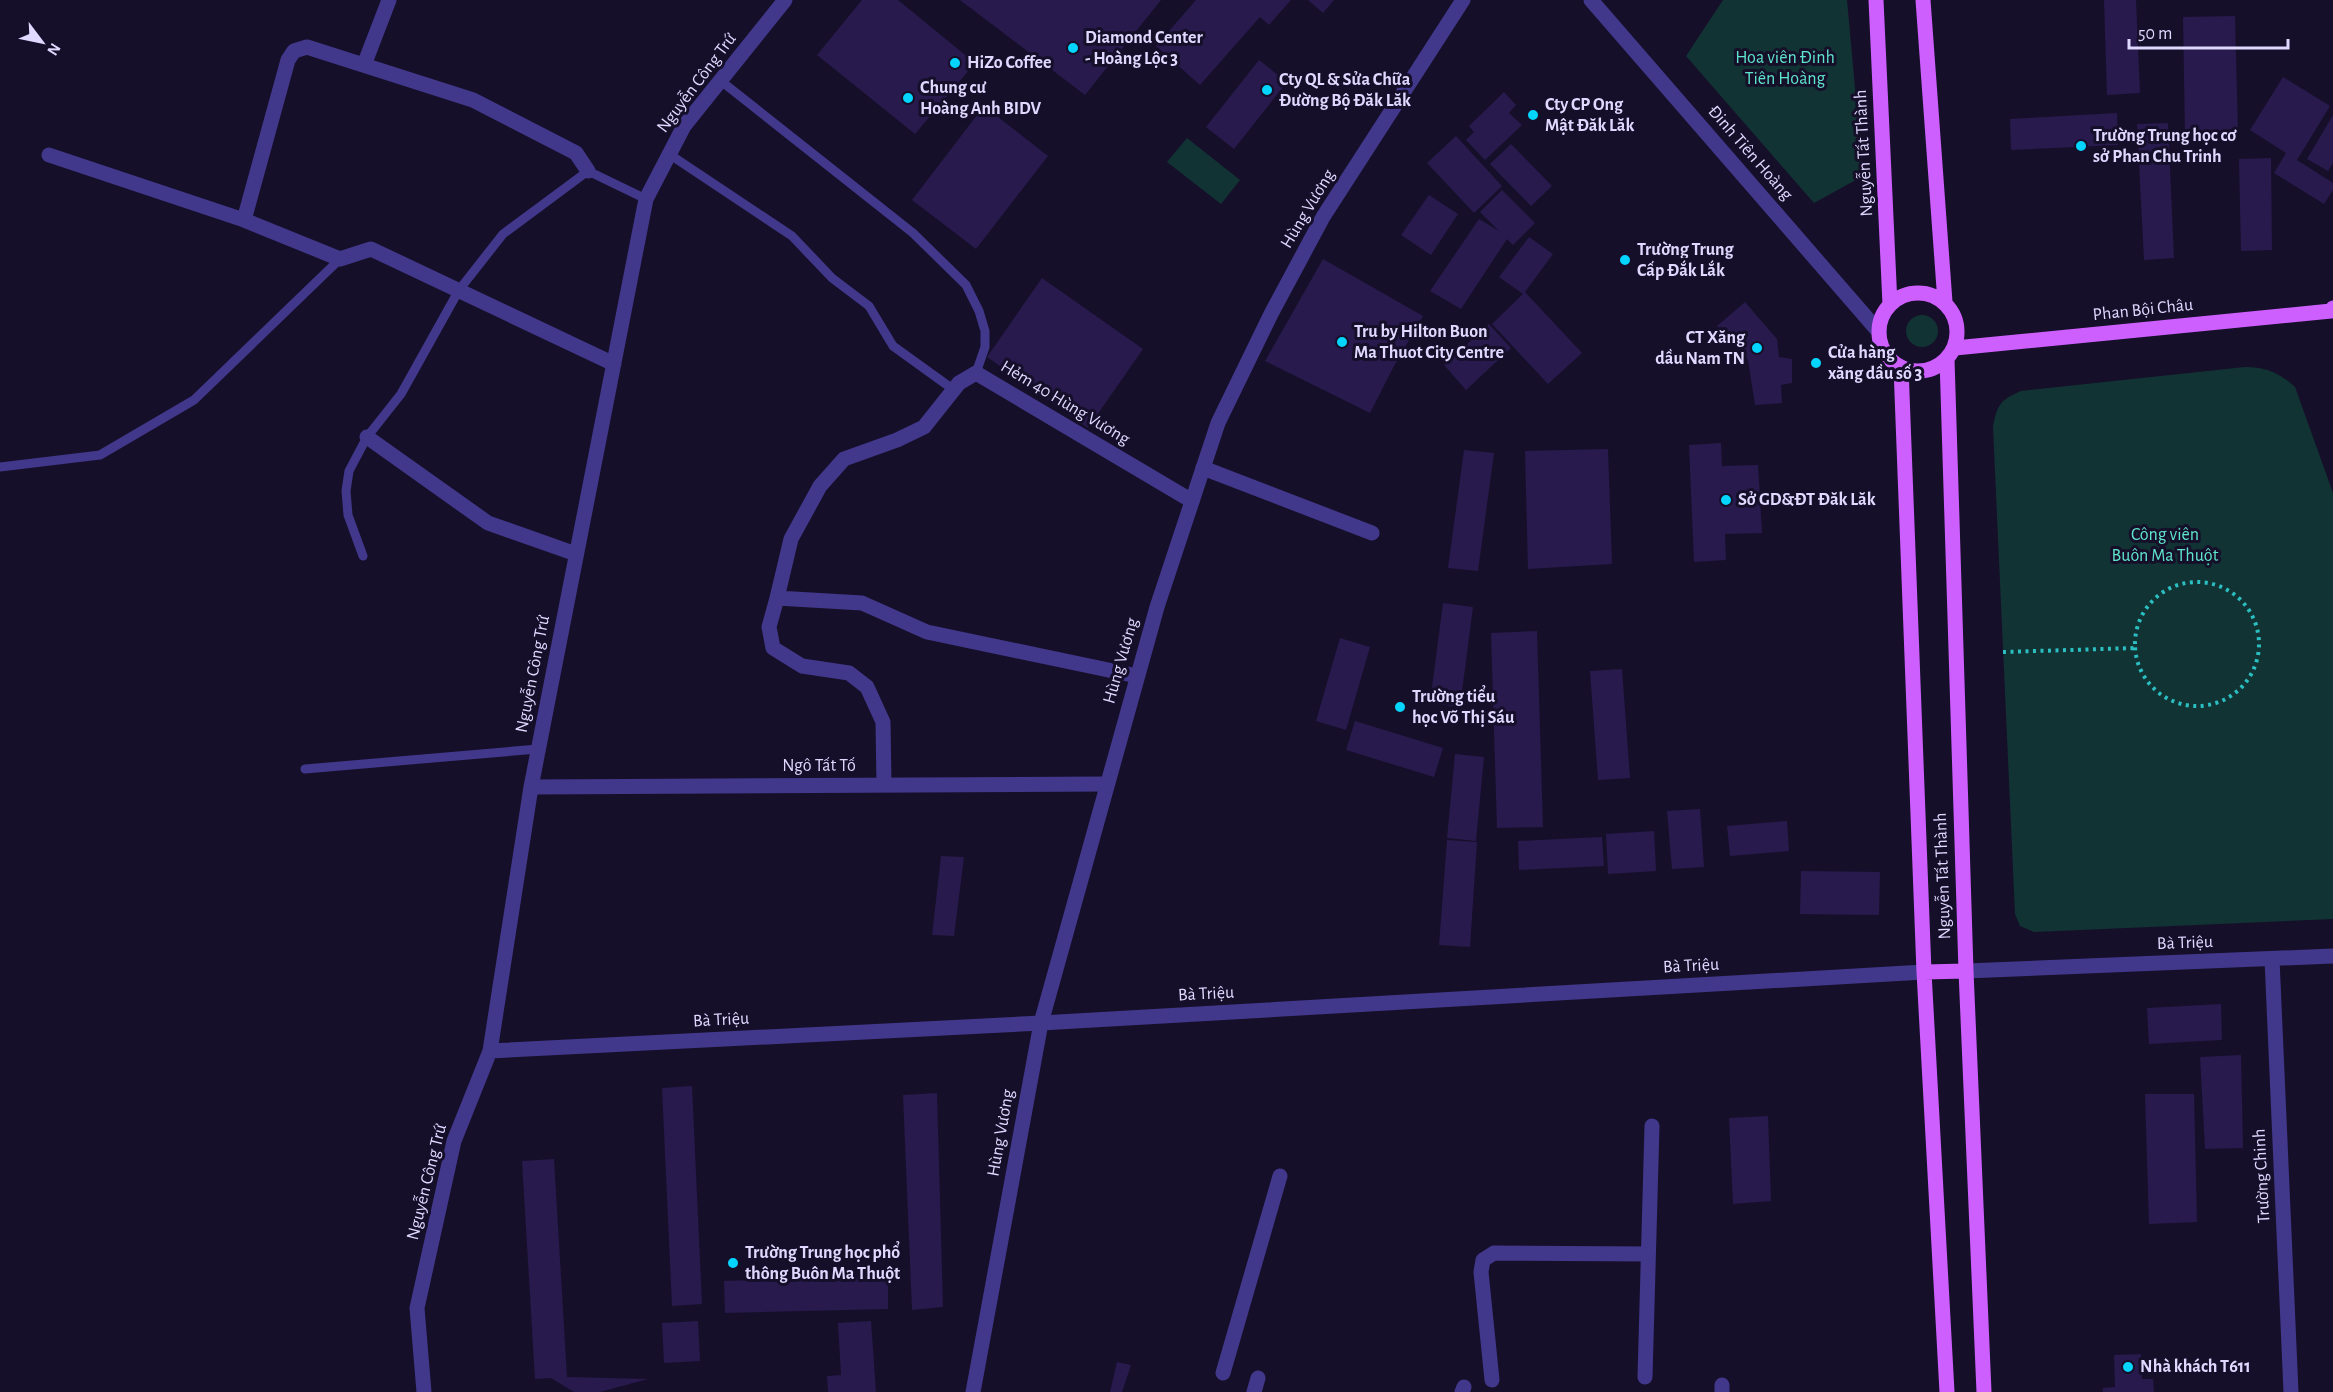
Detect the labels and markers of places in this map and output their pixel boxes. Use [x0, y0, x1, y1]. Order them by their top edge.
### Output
place label: Diamond Center - Hoàng Lộc 3 [1085, 29, 1204, 68]
marker: Diamond Center - Hoàng Lộc 3 [1066, 41, 1080, 55]
place label: HiZo Coffee [967, 54, 1052, 72]
marker: HiZo Coffee [948, 56, 962, 70]
place label: Cty QL & Sửa Chữa Đường Bộ Đăk Lăk [1279, 71, 1411, 110]
place label: Chung cư Hoàng Anh BIDV [920, 79, 1041, 118]
marker: Cty QL & Sửa Chữa Đường Bộ Đăk Lăk [1260, 83, 1274, 97]
marker: Chung cư Hoàng Anh BIDV [901, 91, 915, 105]
place label: Cty CP Ong Mật Đăk Lăk [1545, 96, 1635, 135]
marker: Cty CP Ong Mật Đăk Lăk [1526, 108, 1540, 122]
place label: Trường Trung học cơ sở Phan Chu Trinh [2093, 127, 2237, 166]
marker: Trường Trung học cơ sở Phan Chu Trinh [2074, 139, 2088, 153]
place label: Trường Trung Cấp Đắk Lắk [1637, 241, 1735, 280]
marker: Trường Trung Cấp Đắk Lắk [1618, 253, 1632, 267]
place label: Tru by Hilton Buon Ma Thuot City Centre [1354, 323, 1504, 362]
place label: CT Xăng dầu Nam TN [1655, 329, 1746, 368]
marker: Tru by Hilton Buon Ma Thuot City Centre [1335, 335, 1349, 349]
marker: CT Xăng dầu Nam TN [1750, 341, 1764, 355]
place label: Cửa hàng xăng dầu số 3 [1828, 344, 1923, 383]
marker: Cửa hàng xăng dầu số 3 [1809, 356, 1823, 370]
place label: Sở GD&ĐT Đăk Lăk [1738, 491, 1876, 509]
marker: Sở GD&ĐT Đăk Lăk [1719, 493, 1733, 507]
place label: Trường tiểu học Võ Thị Sáu [1412, 685, 1515, 727]
marker: Trường tiểu học Võ Thị Sáu [1393, 700, 1407, 714]
place label: Trường Trung học phổ thông Buôn Ma Thuột [745, 1241, 900, 1283]
marker: Trường Trung học phổ thông Buôn Ma Thuột [726, 1256, 740, 1270]
place label: Nhà khách T611 [2140, 1358, 2251, 1376]
marker: Nhà khách T611 [2121, 1360, 2135, 1374]

